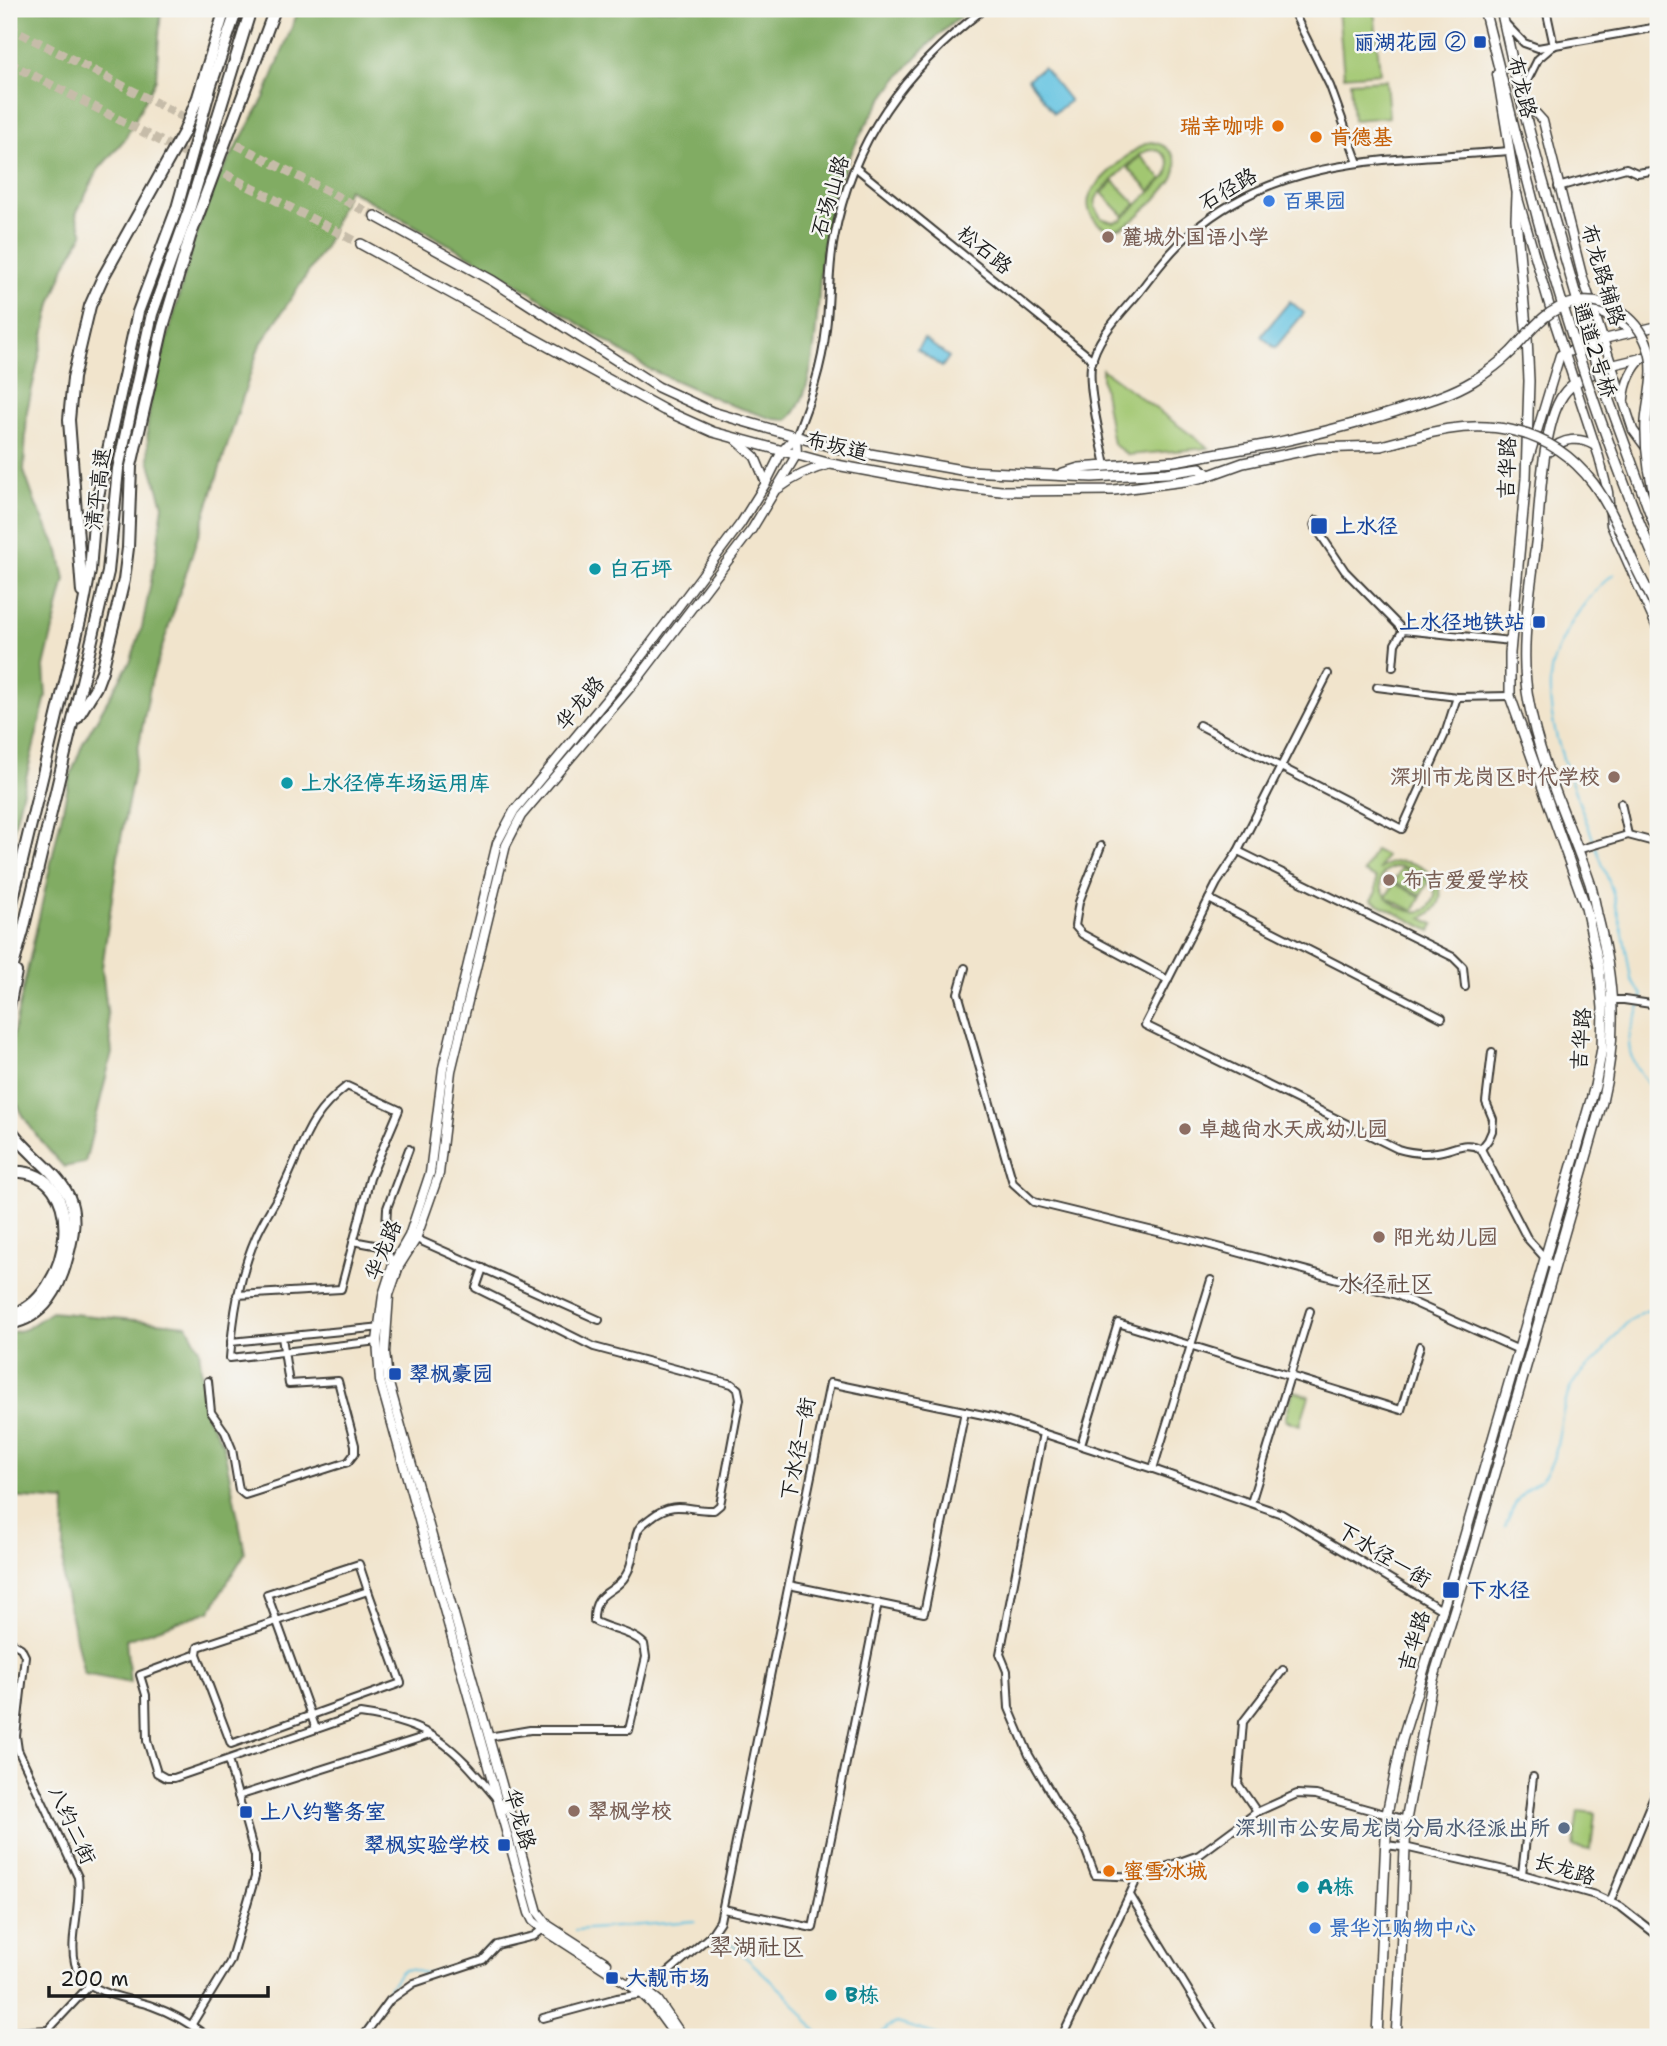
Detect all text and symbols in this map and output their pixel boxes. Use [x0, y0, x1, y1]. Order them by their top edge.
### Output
place label: 丽湖花园 ② [1354, 28, 1466, 56]
marker: 丽湖花园 ② [1472, 34, 1488, 50]
street label: 布龙路 [1501, 53, 1543, 121]
place label: 瑞幸咖啡 [1180, 112, 1264, 140]
marker: 瑞幸咖啡 [1270, 118, 1286, 134]
place label: 肯德基 [1330, 123, 1393, 151]
marker: 肯德基 [1308, 129, 1324, 145]
street label: 石场山路 [804, 152, 856, 240]
street label: 石径路 [1194, 161, 1262, 217]
place label: 百果园 [1283, 187, 1346, 215]
marker: 百果园 [1261, 193, 1277, 209]
street label: 松石路 [952, 219, 1018, 281]
street label: 布龙路辅路 [1574, 221, 1632, 329]
place label: 麓城外国语小学 [1122, 223, 1269, 251]
marker: 麓城外国语小学 [1100, 229, 1116, 245]
street label: 通道2号桥 [1566, 299, 1624, 401]
street label: 布坂道 [803, 425, 871, 467]
street label: 吉华路 [1492, 436, 1522, 500]
street label: 清平高速 [79, 446, 117, 532]
place label: 上水径 [1335, 512, 1398, 540]
marker: 上水径 [1309, 516, 1329, 536]
place label: 白石坪 [609, 555, 672, 583]
marker: 白石坪 [587, 561, 603, 577]
place label: 上水径地铁站 [1399, 608, 1525, 636]
marker: 上水径地铁站 [1531, 614, 1547, 630]
street label: 华龙路 [549, 670, 611, 736]
place label: 深圳市龙岗区时代学校 [1390, 763, 1600, 791]
place label: 上水径停车场运用库 [301, 769, 490, 797]
marker: 深圳市龙岗区时代学校 [1606, 769, 1622, 785]
marker: 上水径停车场运用库 [279, 775, 295, 791]
place label: 布吉爱爱学校 [1403, 866, 1529, 894]
marker: 布吉爱爱学校 [1381, 872, 1397, 888]
street label: 吉华路 [1565, 1007, 1597, 1071]
place label: 卓越尚水天成幼儿园 [1199, 1115, 1388, 1143]
marker: 卓越尚水天成幼儿园 [1177, 1121, 1193, 1137]
street label: 华龙路 [358, 1216, 408, 1284]
place label: 阳光幼儿园 [1393, 1223, 1498, 1251]
marker: 阳光幼儿园 [1371, 1229, 1387, 1245]
district label: 水径社区 [1338, 1268, 1434, 1300]
place label: 翠枫豪园 [409, 1360, 493, 1388]
marker: 翠枫豪园 [387, 1366, 403, 1382]
street label: 下水径一街 [774, 1395, 822, 1503]
street label: 下水径一街 [1332, 1516, 1436, 1594]
place label: 下水径 [1467, 1576, 1530, 1604]
marker: 下水径 [1441, 1580, 1461, 1600]
street label: 吉华路 [1391, 1607, 1437, 1675]
street label: 八约二街 [42, 1781, 102, 1869]
street label: 华龙路 [498, 1785, 542, 1853]
place label: 翠枫学校 [588, 1797, 672, 1825]
place label: 上八约警务室 [260, 1798, 386, 1826]
marker: 翠枫学校 [566, 1803, 582, 1819]
marker: 上八约警务室 [238, 1804, 254, 1820]
place label: 深圳市公安局龙岗分局水径派出所 [1235, 1814, 1550, 1842]
marker: 深圳市公安局龙岗分局水径派出所 [1556, 1820, 1572, 1836]
place label: 翠枫实验学校 [364, 1831, 490, 1859]
marker: 翠枫实验学校 [496, 1837, 512, 1853]
street label: 长龙路 [1531, 1846, 1599, 1892]
place label: 蜜雪冰城 [1123, 1857, 1207, 1885]
marker: 蜜雪冰城 [1101, 1863, 1117, 1879]
place label: A栋 [1317, 1873, 1354, 1901]
marker: A栋 [1295, 1879, 1311, 1895]
place label: 景华汇购物中心 [1329, 1914, 1476, 1942]
marker: 景华汇购物中心 [1307, 1920, 1323, 1936]
district label: 翠湖社区 [709, 1931, 805, 1963]
scale bar [49, 1955, 268, 1999]
place label: 大靓市场 [626, 1964, 710, 1992]
text: 200 m [60, 1965, 129, 1993]
marker: 大靓市场 [604, 1970, 620, 1986]
place label: B栋 [845, 1981, 879, 2009]
marker: B栋 [823, 1987, 839, 2003]

